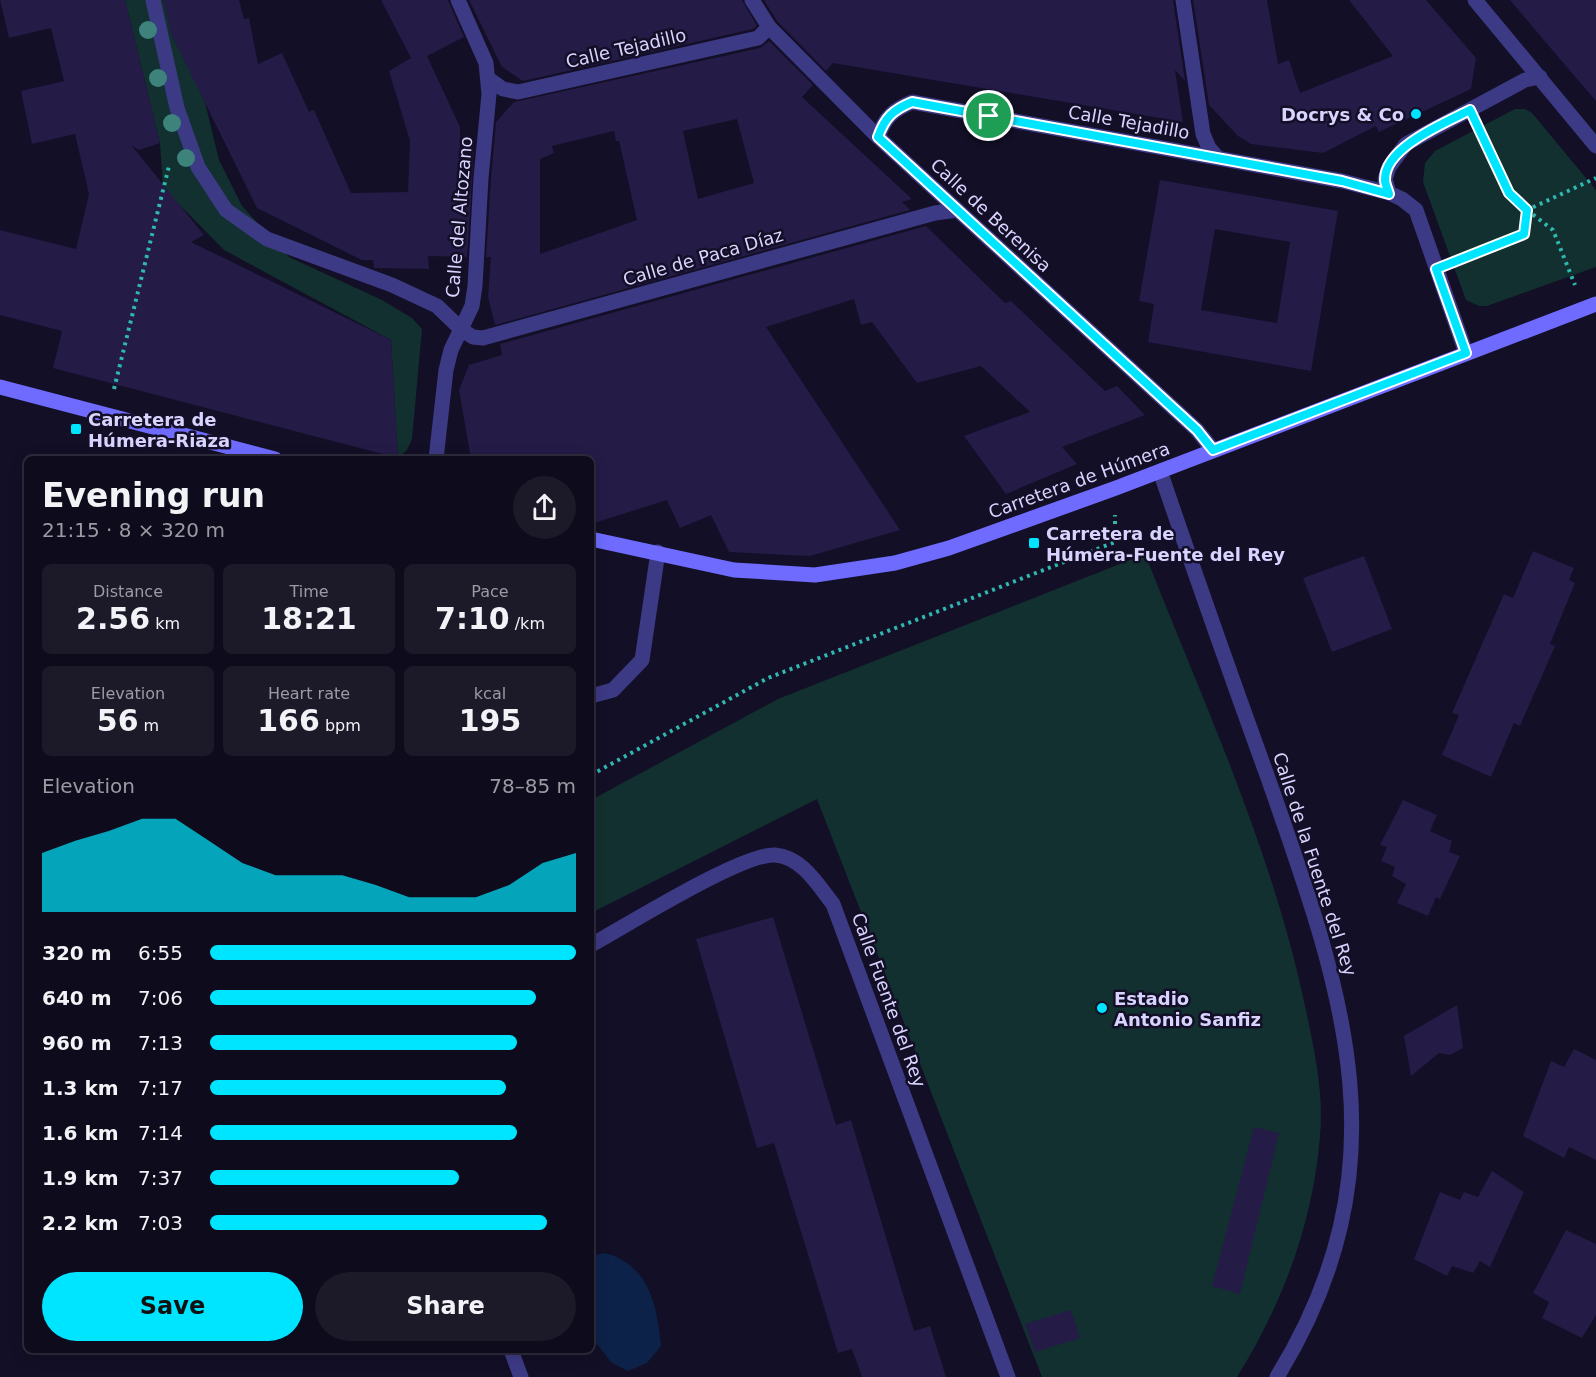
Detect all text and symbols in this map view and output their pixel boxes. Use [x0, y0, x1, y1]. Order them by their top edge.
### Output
street label: Calle Tejadillo [564, 24, 688, 72]
pin [963, 90, 1014, 141]
icon: arrive [972, 99, 1005, 132]
street label: Calle Tejadillo [1067, 101, 1191, 143]
place label: Docrys & Co [1281, 104, 1404, 125]
marker: Docrys & Co [1409, 107, 1423, 121]
street label: Calle del Altozano [441, 135, 477, 299]
street label: Calle de Berenisa [926, 154, 1056, 276]
street label: Calle de Paca Díaz [620, 224, 786, 290]
place label: Carretera de Húmera-Riaza [88, 409, 230, 451]
marker: Carretera de Húmera-Riaza [69, 422, 83, 436]
street label: Carretera de Húmera [986, 437, 1172, 523]
text: Evening run [42, 476, 265, 515]
button: share [513, 476, 576, 539]
text: 21:15 · 8 × 320 m [42, 518, 225, 542]
place label: Carretera de Húmera-Fuente del Rey [1046, 523, 1285, 565]
marker: Carretera de Húmera-Fuente del Rey [1027, 536, 1041, 550]
text: Distance [93, 582, 163, 601]
text: Time [289, 582, 329, 601]
text: Pace [471, 582, 509, 601]
text: 2.56 [76, 601, 150, 636]
text: 18:21 [261, 601, 357, 636]
text: 7:10 [435, 601, 510, 636]
text: km [150, 614, 180, 633]
text: /km [510, 614, 545, 633]
text: Elevation [91, 684, 165, 703]
text: Heart rate [268, 684, 350, 703]
text: kcal [474, 684, 506, 703]
text: 56 [97, 703, 139, 738]
text: 166 [257, 703, 320, 738]
text: 195 [459, 703, 521, 738]
text: m [139, 716, 159, 735]
text: bpm [320, 716, 361, 735]
street label: Calle de la Fuente del Rey [1269, 749, 1361, 979]
text: Elevation [42, 774, 135, 798]
text: 78–85 m [489, 774, 576, 798]
street label: Calle Fuente del Rey [848, 910, 930, 1090]
text: 320 m [42, 941, 112, 965]
text: 6:55 [138, 941, 183, 965]
text: 640 m [42, 986, 112, 1010]
text: 7:06 [138, 986, 183, 1010]
place label: Estadio Antonio Sanfiz [1114, 988, 1261, 1030]
marker: Estadio Antonio Sanfiz [1095, 1001, 1109, 1015]
text: 960 m [42, 1031, 112, 1055]
text: 7:13 [138, 1031, 183, 1055]
text: 1.3 km [42, 1076, 119, 1100]
text: 7:17 [138, 1076, 183, 1100]
text: 1.6 km [42, 1121, 119, 1145]
text: 7:14 [138, 1121, 183, 1145]
text: 1.9 km [42, 1166, 119, 1190]
text: 7:37 [138, 1166, 183, 1190]
text: 2.2 km [42, 1211, 119, 1235]
text: 7:03 [138, 1211, 183, 1235]
button: Save [42, 1272, 303, 1341]
button: Share [315, 1272, 576, 1341]

